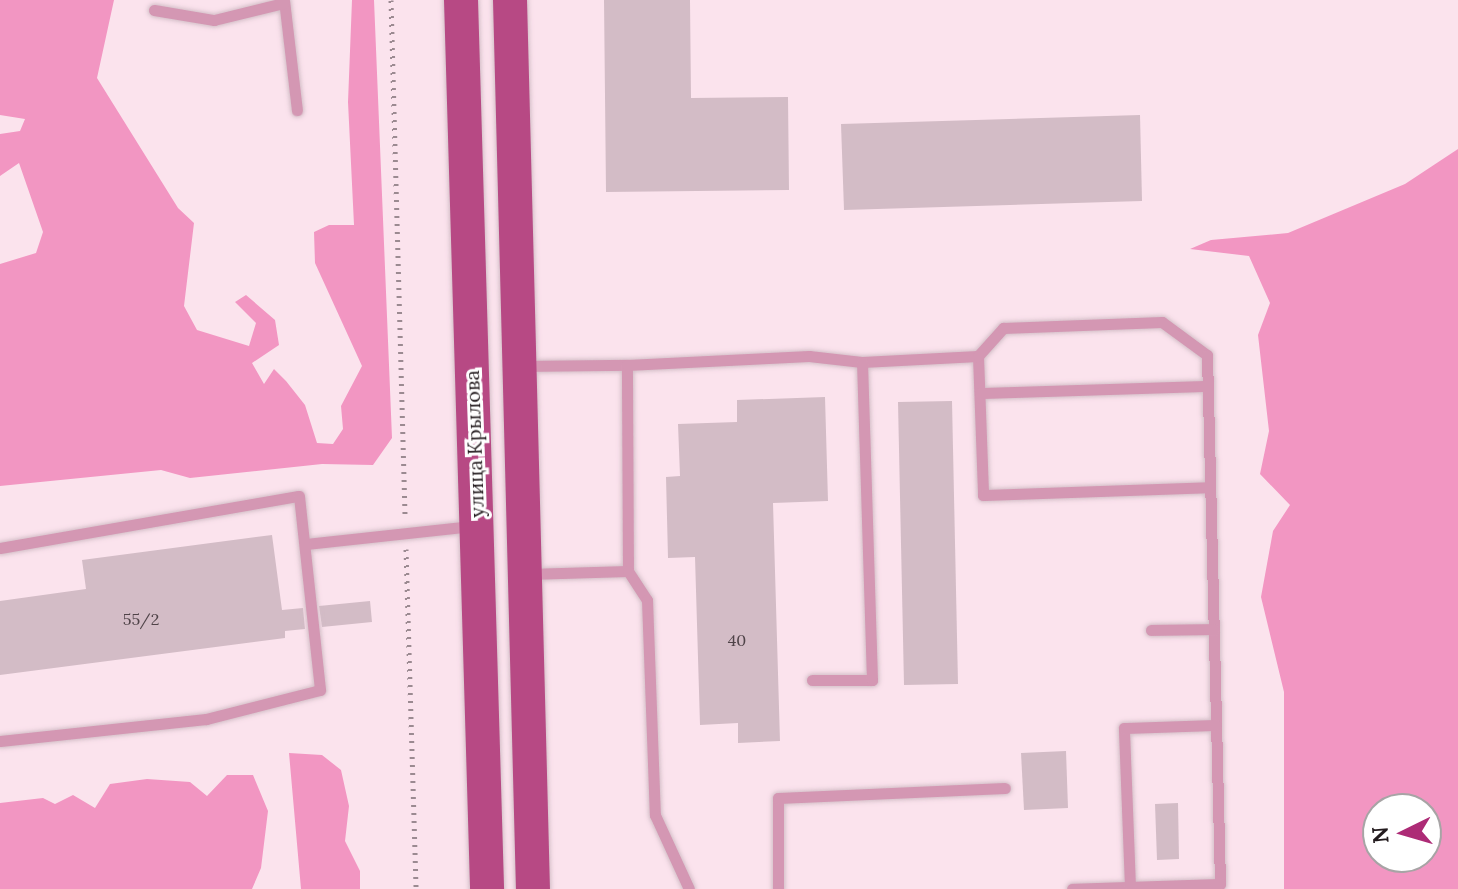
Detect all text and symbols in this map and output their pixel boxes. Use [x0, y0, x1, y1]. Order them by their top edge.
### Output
street label: улица Крылова [459, 370, 489, 518]
house number: 55/2 [123, 609, 159, 629]
house number: 40 [728, 630, 746, 650]
north arrow [1362, 793, 1442, 873]
text: N [1365, 825, 1395, 845]

